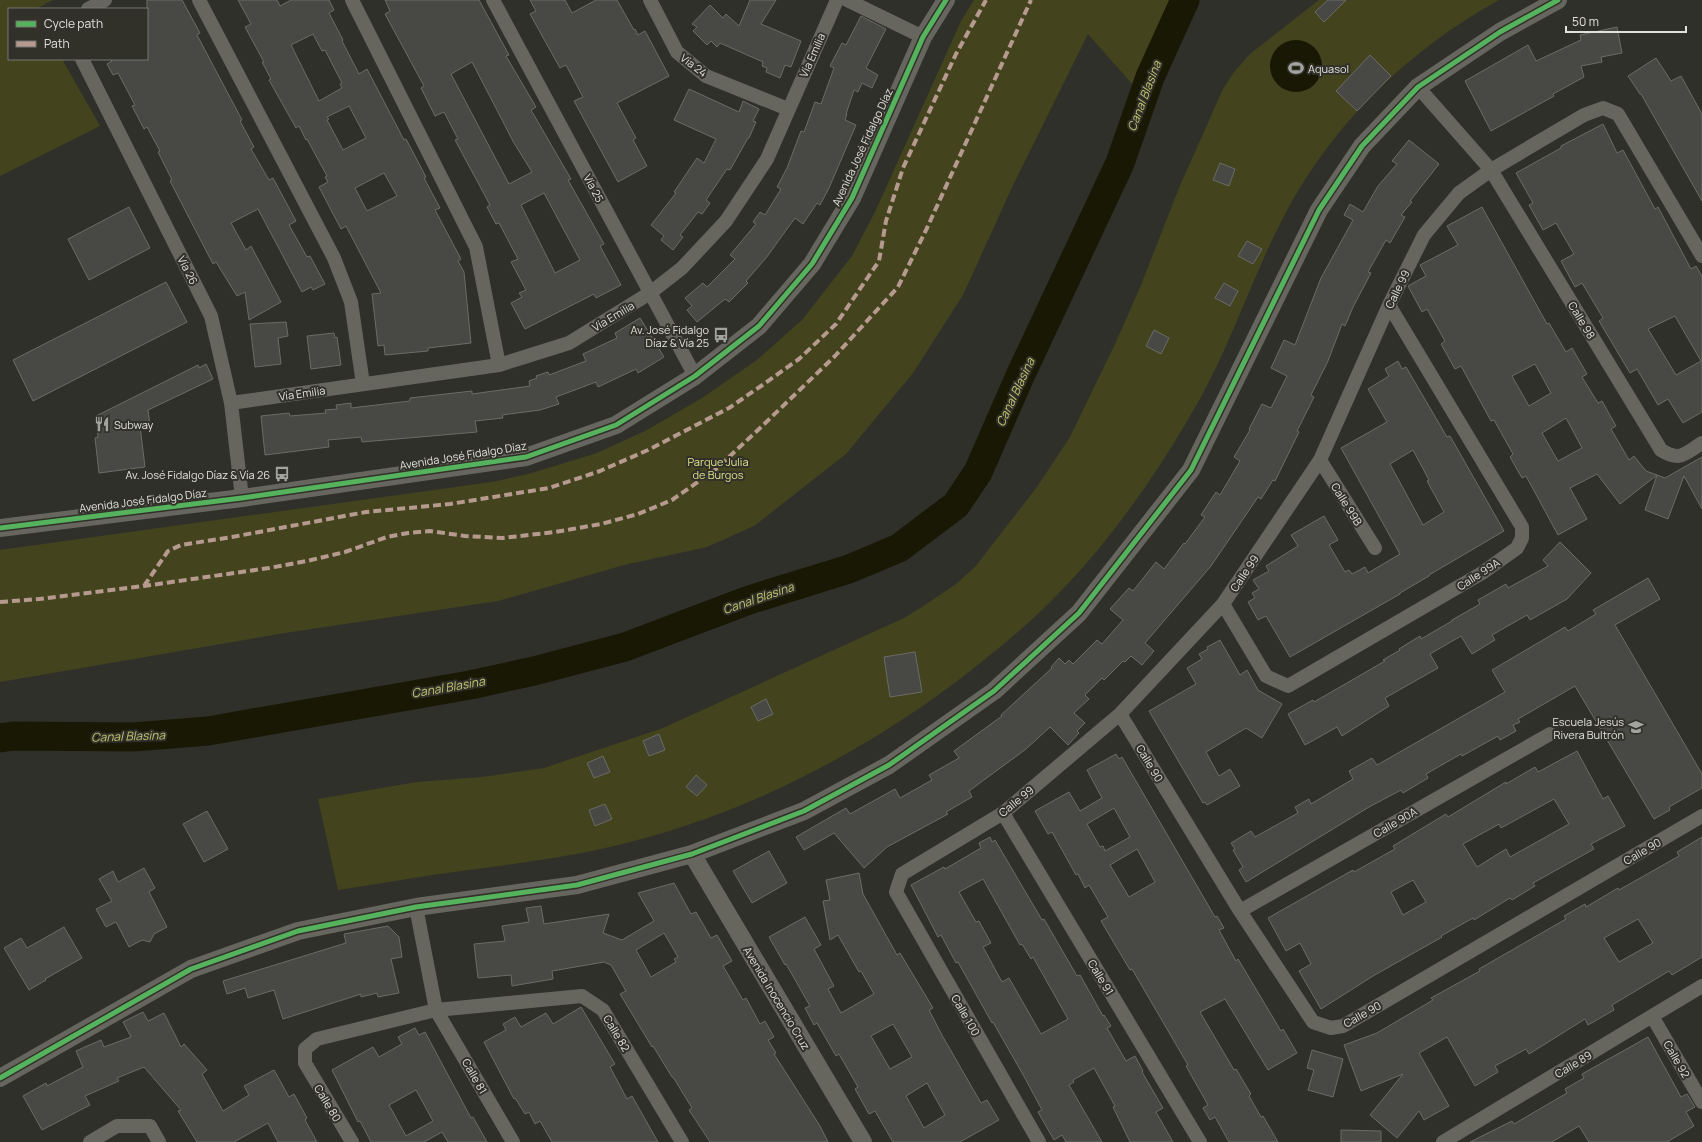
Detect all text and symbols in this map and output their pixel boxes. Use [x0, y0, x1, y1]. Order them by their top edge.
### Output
legend [8, 8, 148, 60]
scale bar [1566, 8, 1686, 34]
text: 50 m [1572, 13, 1599, 30]
text: Cycle path [44, 15, 103, 32]
street label: Vía Emilia [796, 31, 828, 79]
text: Path [44, 35, 70, 52]
street label: Vía 24 [678, 50, 710, 80]
water label: Canal Blasina [1123, 57, 1166, 134]
sports icon: Aquasol [1287, 59, 1305, 77]
place label: Aquasol [1308, 61, 1349, 76]
street label: Avenida José Fidalgo Díaz [828, 85, 896, 208]
street label: Vía 25 [580, 171, 608, 205]
street label: Vía 26 [174, 253, 202, 287]
street label: Calle 99 [1381, 267, 1413, 311]
street label: Vía Emilia [589, 298, 637, 334]
street label: Calle 98 [1565, 299, 1599, 341]
place label: Av. José Fidalgo Díaz & Vía 25 [630, 322, 709, 350]
bus stop icon: Av. José Fidalgo Díaz & Vía 25 [712, 326, 730, 344]
water label: Canal Blasina [992, 354, 1039, 429]
street label: Vía Emilia [278, 382, 326, 404]
restaurant icon: Subway [93, 415, 111, 433]
place label: Subway [114, 417, 154, 432]
street label: Avenida José Fidalgo Díaz [398, 438, 528, 472]
park label: Parque Julia de Burgos [687, 454, 749, 482]
bus stop icon: Av. José Fidalgo Díaz & Vía 26 [273, 465, 291, 483]
place label: Av. José Fidalgo Díaz & Vía 26 [125, 467, 270, 482]
street label: Calle 99B [1328, 480, 1366, 529]
street label: Avenida José Fidalgo Díaz [78, 485, 208, 515]
street label: Calle 99 [1226, 552, 1262, 594]
street label: Calle 99A [1454, 555, 1502, 593]
water label: Canal Blasina [720, 577, 797, 618]
water label: Canal Blasina [410, 672, 487, 702]
place label: Escuela Jesús Rivera Bultrón [1552, 714, 1624, 742]
school or university icon: Escuela Jesús Rivera Bultrón [1627, 718, 1645, 736]
water label: Canal Blasina [91, 726, 167, 746]
street label: Calle 90 [1133, 741, 1167, 785]
street label: Calle 99 [995, 782, 1037, 820]
street label: Calle 90A [1370, 803, 1420, 841]
street label: Calle 90 [1620, 834, 1664, 868]
street label: Avenida Inocencio Cruz [740, 944, 814, 1052]
street label: Calle 91 [1085, 956, 1117, 998]
street label: Calle 100 [948, 992, 984, 1038]
street label: Calle 90 [1340, 997, 1384, 1031]
street label: Calle 82 [600, 1012, 634, 1054]
street label: Calle 92 [1660, 1038, 1694, 1080]
street label: Calle 89 [1552, 1047, 1595, 1081]
street label: Calle 81 [459, 1056, 491, 1096]
street label: Calle 80 [311, 1082, 345, 1124]

